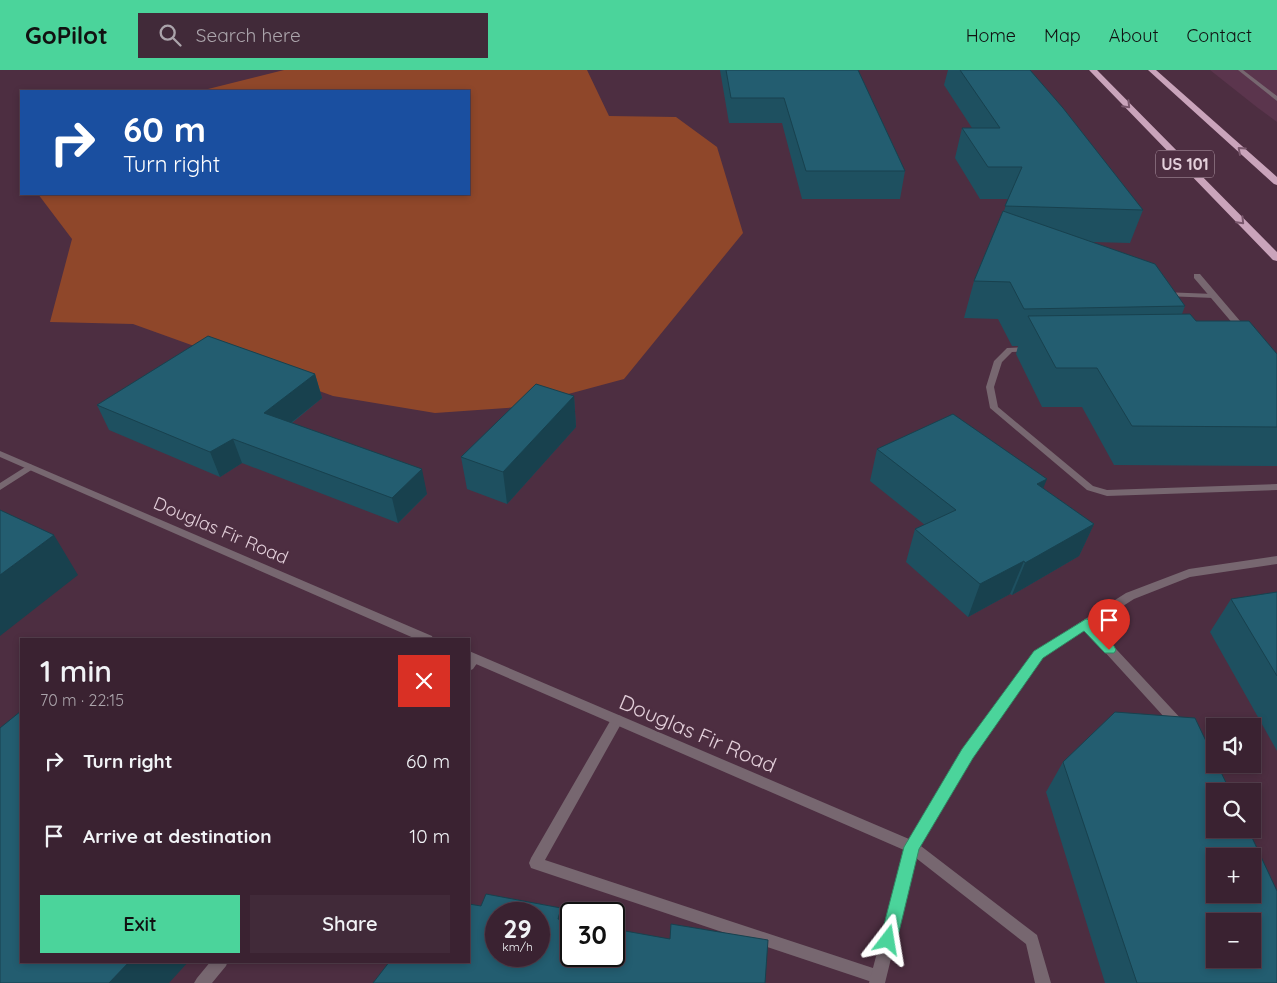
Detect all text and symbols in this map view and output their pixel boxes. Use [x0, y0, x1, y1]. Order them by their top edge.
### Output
search box [138, 13, 488, 58]
text: GoPilot [25, 20, 108, 50]
icon: search [156, 21, 184, 49]
text: Search here [196, 23, 301, 47]
text: Home [966, 24, 1016, 47]
text: Map [1044, 24, 1081, 47]
text: About [1109, 24, 1159, 47]
text: Contact [1187, 24, 1252, 47]
one-way arrow [1121, 99, 1130, 108]
text: 60 m [123, 107, 206, 151]
icon: right [40, 110, 105, 175]
one-way arrow [1237, 147, 1246, 156]
text: Turn right [123, 150, 220, 178]
road number: US 101 [1156, 150, 1214, 178]
one-way arrow [1235, 215, 1244, 224]
street label: Douglas Fir Road [150, 491, 292, 569]
pin [1088, 599, 1130, 650]
icon: arrive [1095, 606, 1123, 634]
text: 1 min [40, 652, 112, 690]
button: close [398, 655, 450, 707]
street label: Douglas Fir Road [615, 688, 781, 778]
text: 70 m · 22:15 [40, 690, 124, 710]
map controls [1206, 718, 1261, 968]
button: sound [1206, 718, 1261, 773]
icon: right [40, 747, 68, 775]
text: Turn right [83, 749, 172, 773]
text: 60 m [406, 749, 450, 773]
button: search [1206, 783, 1261, 838]
icon: arrive [40, 822, 68, 850]
text: Arrive at destination [83, 824, 272, 848]
text: 10 m [409, 824, 450, 848]
button: + [1206, 848, 1261, 903]
button: Exit [40, 895, 240, 953]
button: Share [250, 895, 450, 953]
speed limit sign: 30 [560, 902, 625, 967]
text: 29 [503, 913, 532, 944]
position arrow [861, 913, 913, 965]
button: − [1206, 913, 1261, 968]
text: km/h [502, 939, 533, 954]

